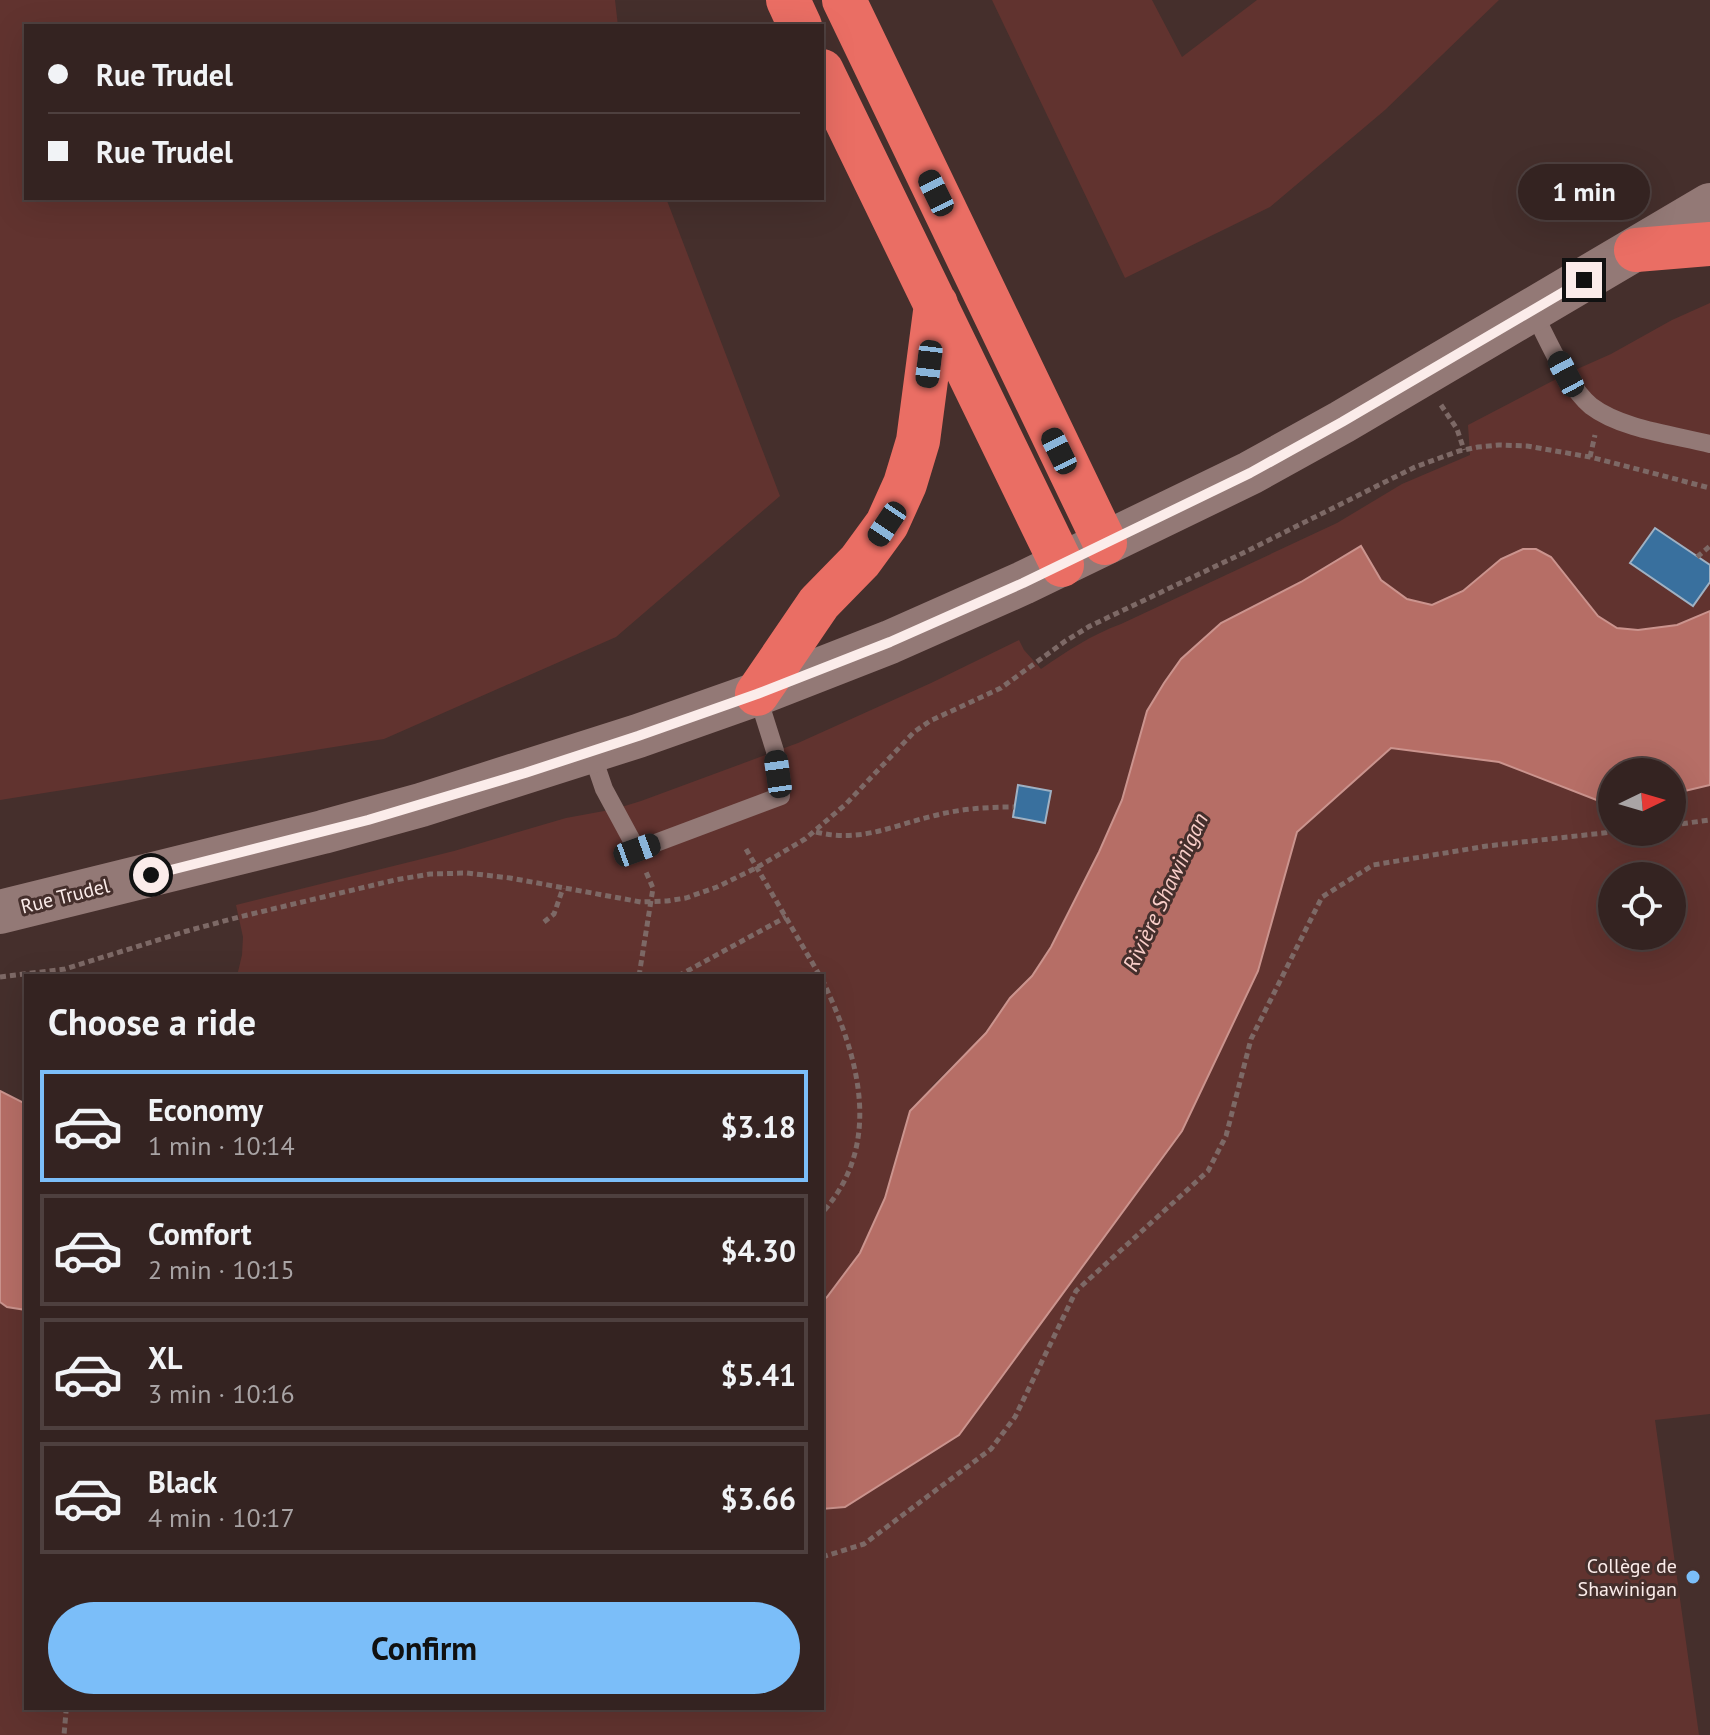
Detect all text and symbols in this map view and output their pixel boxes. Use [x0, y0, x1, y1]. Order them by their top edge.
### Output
text: Rue Trudel [96, 55, 233, 94]
text: Rue Trudel [96, 132, 233, 171]
callout: 1 min [1518, 164, 1650, 220]
car [915, 166, 957, 220]
text: 1 min [1552, 175, 1616, 208]
route end [1566, 262, 1602, 298]
car [914, 339, 944, 389]
car [1544, 347, 1588, 401]
car [1038, 424, 1080, 478]
car [864, 497, 910, 551]
car [763, 749, 793, 799]
north arrow [1598, 758, 1686, 846]
map controls [1598, 758, 1686, 950]
water label: Rivière Shawinigan [1116, 808, 1214, 976]
car [610, 831, 664, 869]
route start [133, 857, 169, 893]
button: locate [1598, 862, 1686, 950]
street label: Rue Trudel [18, 872, 112, 920]
text: Choose a ride [48, 998, 256, 1045]
icon: car [52, 1090, 124, 1162]
text: Economy [148, 1090, 263, 1129]
text: $3.18 [721, 1107, 796, 1146]
text: 1 min · 10:14 [148, 1129, 295, 1162]
icon: car [52, 1214, 124, 1286]
text: Comfort [148, 1214, 251, 1253]
text: $4.30 [721, 1231, 796, 1270]
text: 2 min · 10:15 [148, 1253, 295, 1286]
icon: car [52, 1338, 124, 1410]
text: XL [148, 1338, 182, 1377]
text: $5.41 [721, 1355, 796, 1394]
text: 3 min · 10:16 [148, 1377, 295, 1410]
icon: car [52, 1462, 124, 1534]
text: Black [148, 1462, 217, 1501]
text: $3.66 [721, 1479, 796, 1518]
text: 4 min · 10:17 [148, 1501, 295, 1534]
place label: Collège de Shawinigan [1578, 1553, 1677, 1602]
marker: Collège de Shawinigan [1684, 1568, 1702, 1586]
button: Confirm [48, 1602, 800, 1694]

